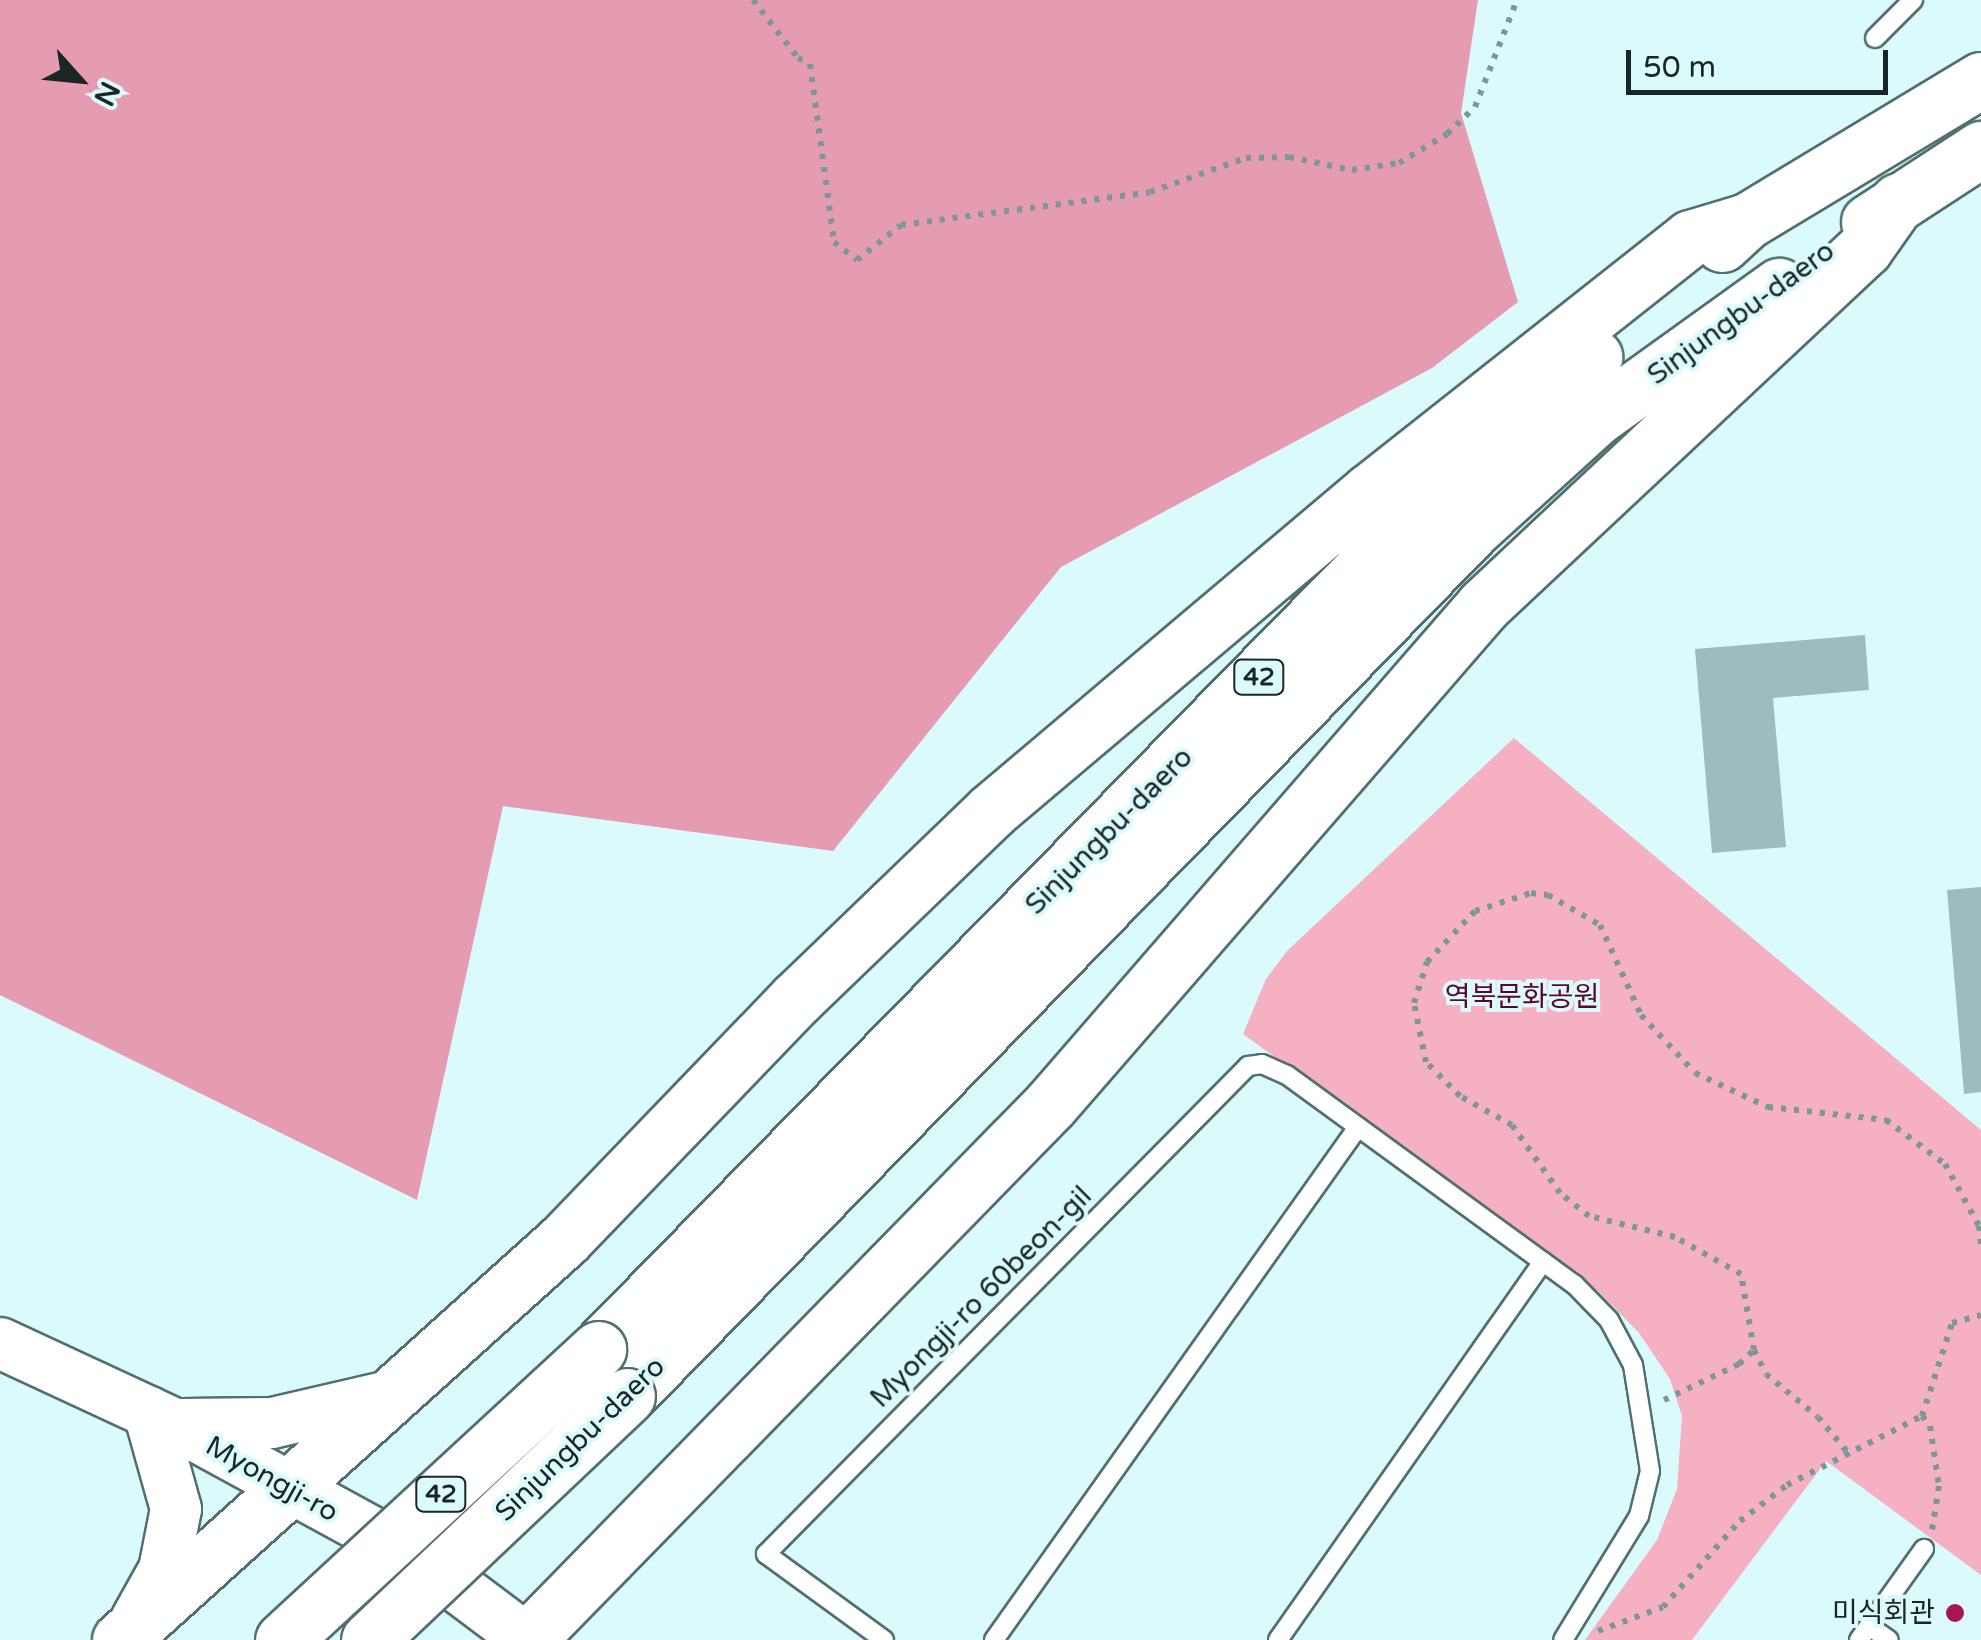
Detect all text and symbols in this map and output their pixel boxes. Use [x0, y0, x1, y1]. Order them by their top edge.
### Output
north arrow [30, 30, 130, 130]
scale bar [1631, 30, 1894, 92]
text: 50 m [1643, 49, 1716, 86]
text: N [86, 76, 127, 111]
street label: Sinjungbu-daero [1641, 234, 1841, 392]
road number: 42 [1232, 657, 1286, 697]
street label: Sinjungbu-daero [1018, 740, 1200, 922]
park label: 역북문화공원 [1445, 980, 1599, 1014]
street label: Myongji-ro 60beon-gil [863, 1179, 1099, 1415]
street label: Sinjungbu-daero [488, 1350, 672, 1528]
street label: Myongji-ro [200, 1429, 344, 1529]
road number: 42 [414, 1474, 468, 1514]
place label: 미식회관 [1832, 1596, 1935, 1630]
marker: 미식회관 [1944, 1602, 1966, 1624]

